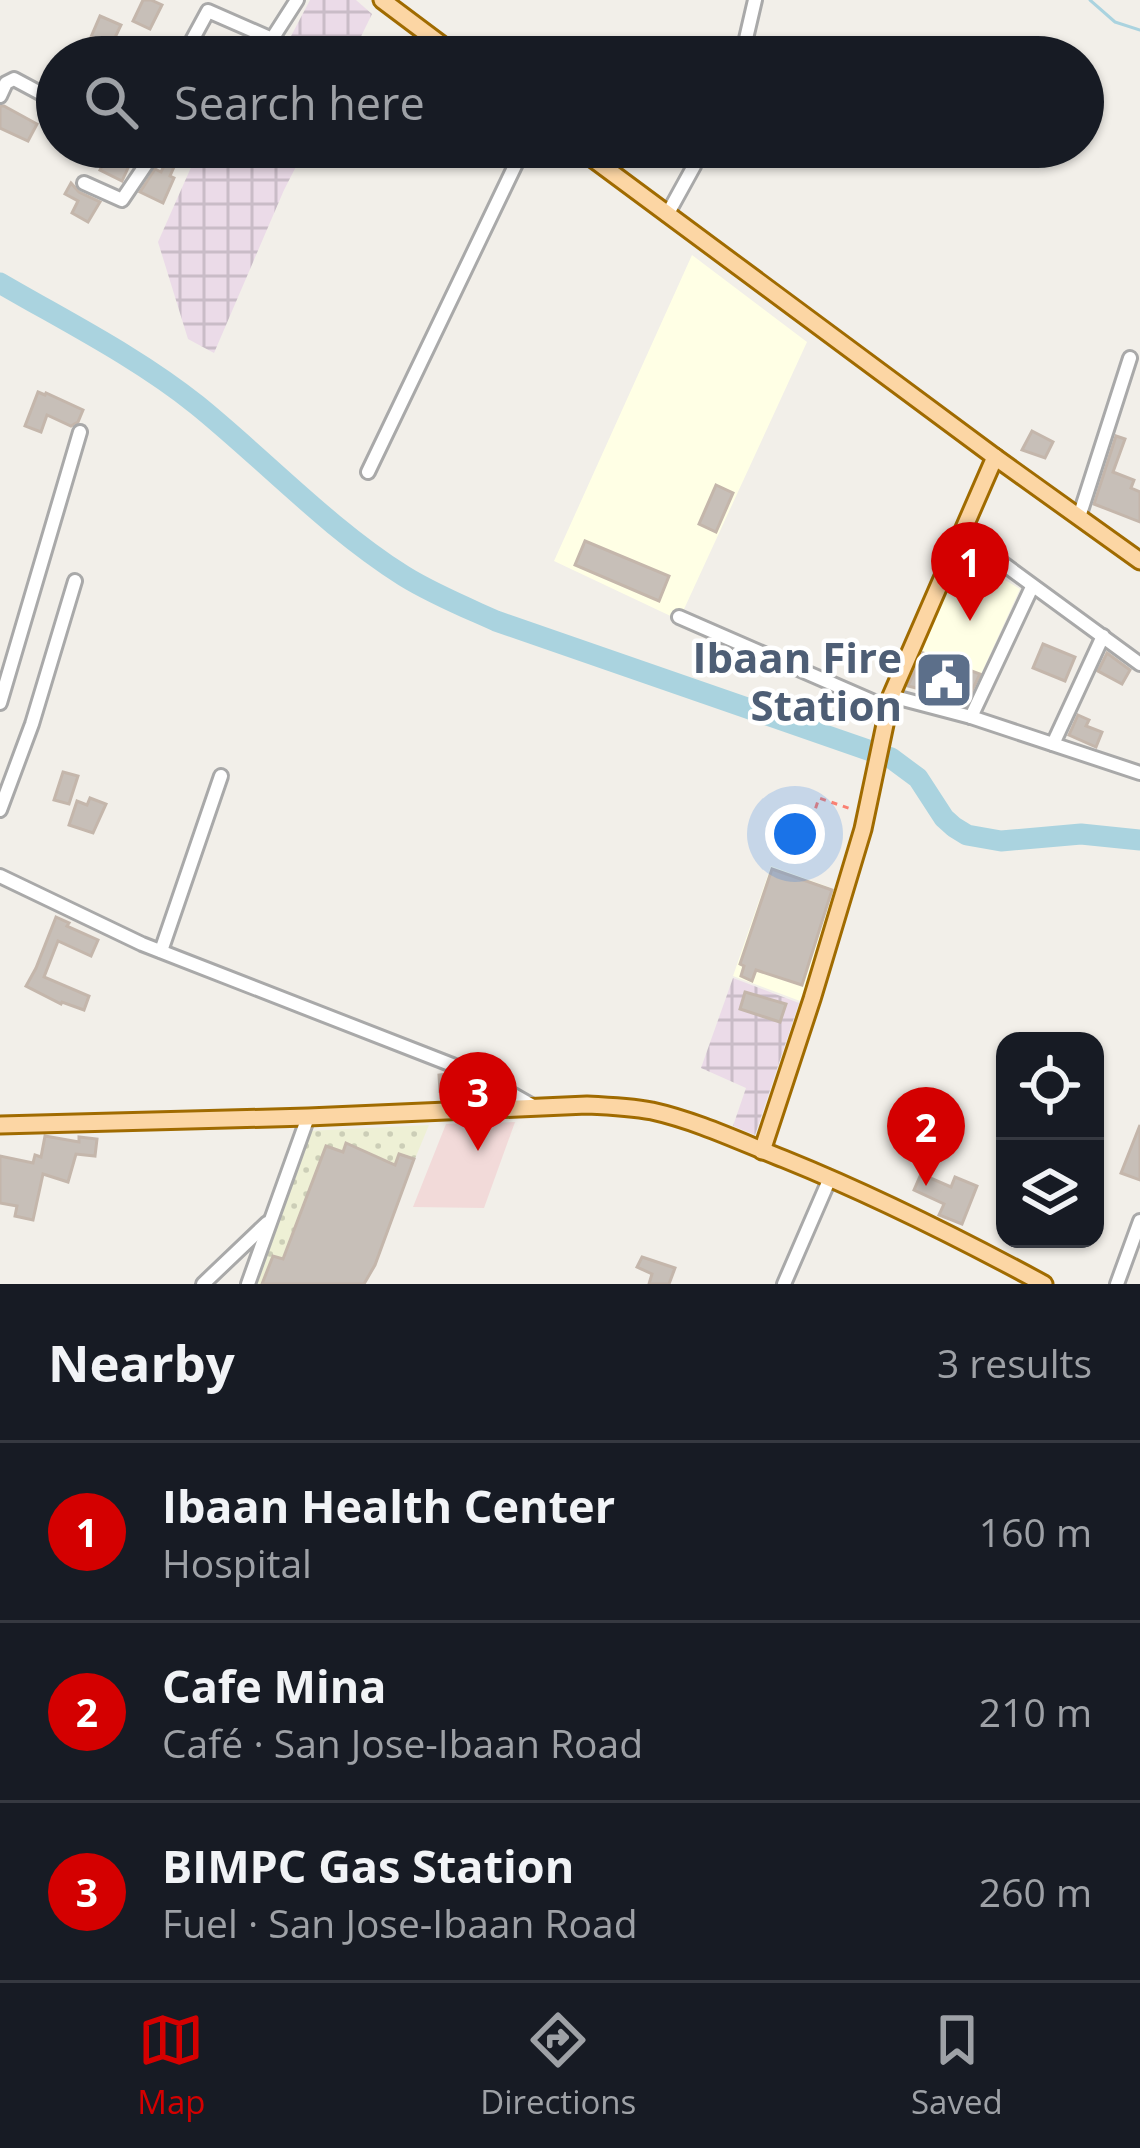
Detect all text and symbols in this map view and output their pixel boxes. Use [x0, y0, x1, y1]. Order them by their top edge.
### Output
search box [36, 36, 1104, 168]
icon: search [78, 69, 144, 135]
text: Search here [174, 72, 425, 133]
pin: 1 [931, 522, 1009, 621]
place label: Ibaan Fire Station [693, 628, 902, 733]
public building icon: Ibaan Fire Station [913, 649, 975, 711]
your location [765, 804, 825, 864]
map controls [996, 1032, 1104, 1248]
button: locate [996, 1032, 1104, 1140]
pin: 3 [439, 1052, 517, 1151]
pin: 2 [887, 1087, 965, 1186]
button: layers [996, 1140, 1104, 1248]
text: Nearby [48, 1327, 235, 1397]
text: 3 results [937, 1336, 1092, 1389]
text: Ibaan Health Center [162, 1475, 615, 1536]
text: 1 [76, 1505, 98, 1558]
text: 160 m [979, 1505, 1092, 1558]
text: Hospital [162, 1536, 312, 1589]
text: Cafe Mina [162, 1655, 386, 1716]
text: 2 [76, 1685, 98, 1738]
text: 210 m [979, 1685, 1092, 1738]
text: Café · San Jose-Ibaan Road [162, 1716, 643, 1769]
text: BIMPC Gas Station [162, 1835, 574, 1896]
text: 3 [76, 1865, 98, 1918]
text: 260 m [979, 1865, 1092, 1918]
text: Fuel · San Jose-Ibaan Road [162, 1896, 638, 1949]
tab: Map [137, 2007, 206, 2124]
tab: Directions [480, 2007, 636, 2124]
tab: Saved [911, 2007, 1003, 2124]

